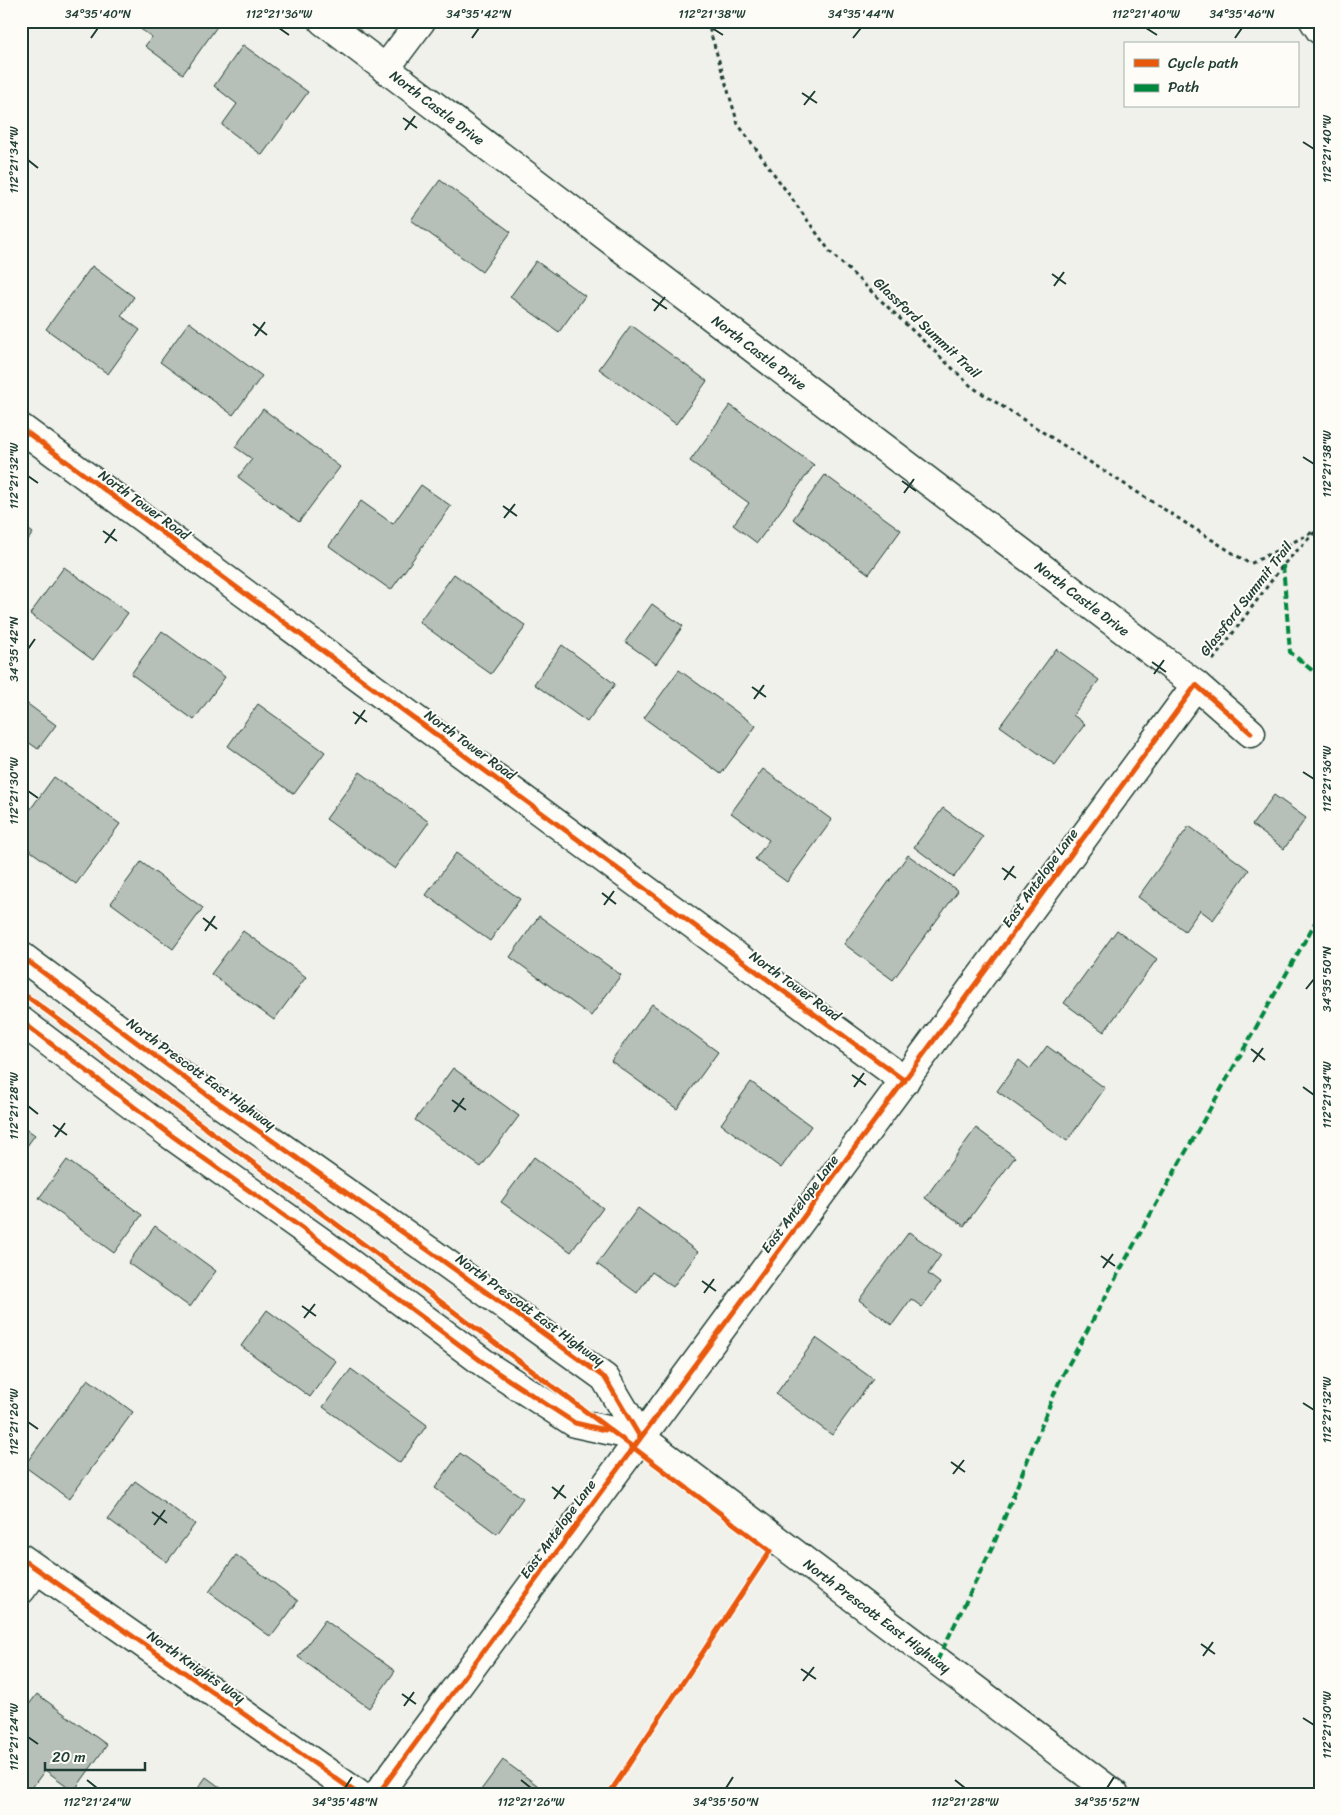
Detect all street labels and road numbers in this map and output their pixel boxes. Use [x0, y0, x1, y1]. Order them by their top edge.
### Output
street label: North Castle Drive [384, 64, 490, 152]
street label: Glassford Summit Trail [867, 271, 987, 386]
street label: North Castle Drive [706, 309, 812, 397]
street label: North Tower Road [93, 463, 197, 548]
street label: Glassford Summit Trail [1193, 535, 1300, 662]
street label: North Castle Drive [1029, 555, 1135, 643]
street label: North Tower Road [419, 703, 523, 788]
street label: East Antelope Lane [995, 823, 1085, 933]
street label: North Tower Road [744, 944, 848, 1029]
street label: North Prescott East Highway [121, 1011, 282, 1137]
street label: East Antelope Lane [754, 1149, 846, 1259]
street label: North Prescott East Highway [450, 1247, 611, 1373]
street label: East Antelope Lane [513, 1474, 603, 1584]
street label: North Prescott East Highway [798, 1552, 957, 1681]
street label: North Knights Way [142, 1624, 251, 1711]

